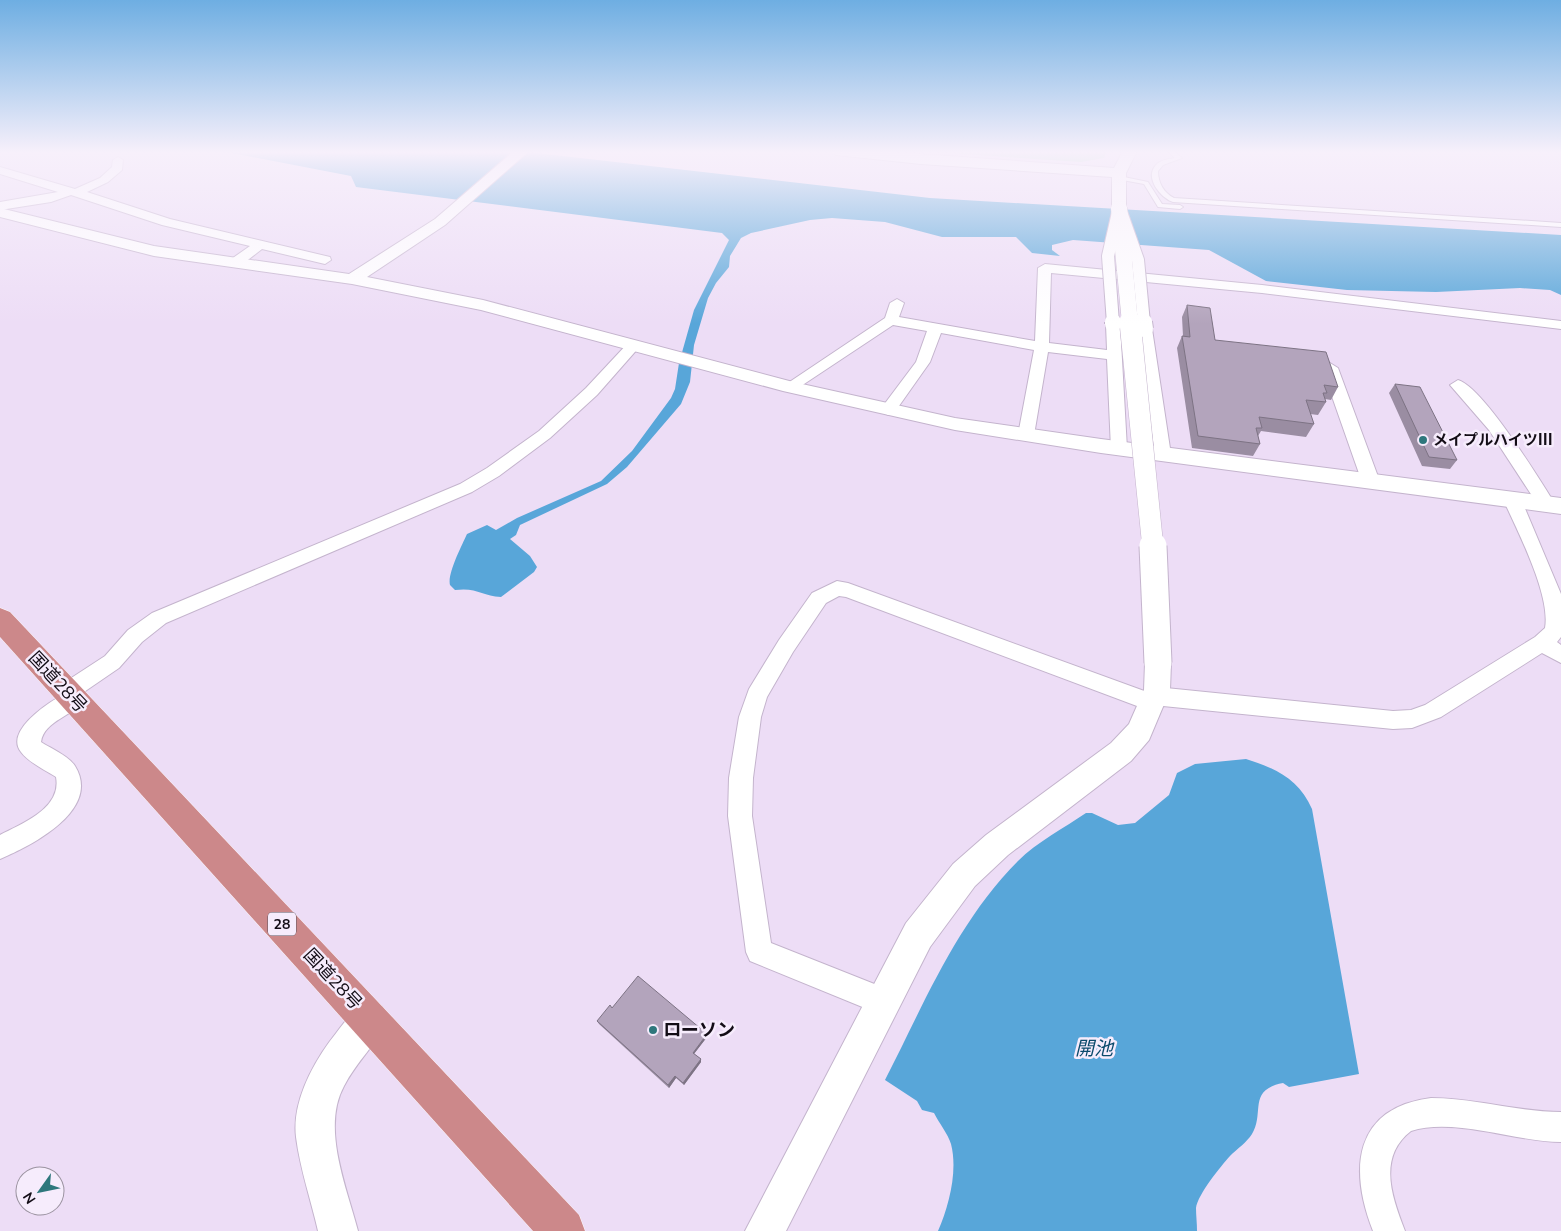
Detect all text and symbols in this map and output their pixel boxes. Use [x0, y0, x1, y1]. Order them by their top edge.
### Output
place label: メイプルハイツⅢ [1433, 430, 1553, 450]
marker: メイプルハイツⅢ [1417, 434, 1429, 446]
street label: 国道28号 [23, 646, 93, 718]
road number: 28 [268, 912, 296, 936]
street label: 国道28号 [298, 943, 368, 1015]
place label: ローソン [663, 1018, 735, 1042]
marker: ローソン [647, 1024, 659, 1036]
water label: 開池 [1075, 1036, 1115, 1062]
north arrow [15, 1166, 65, 1216]
text: N [19, 1188, 40, 1207]

